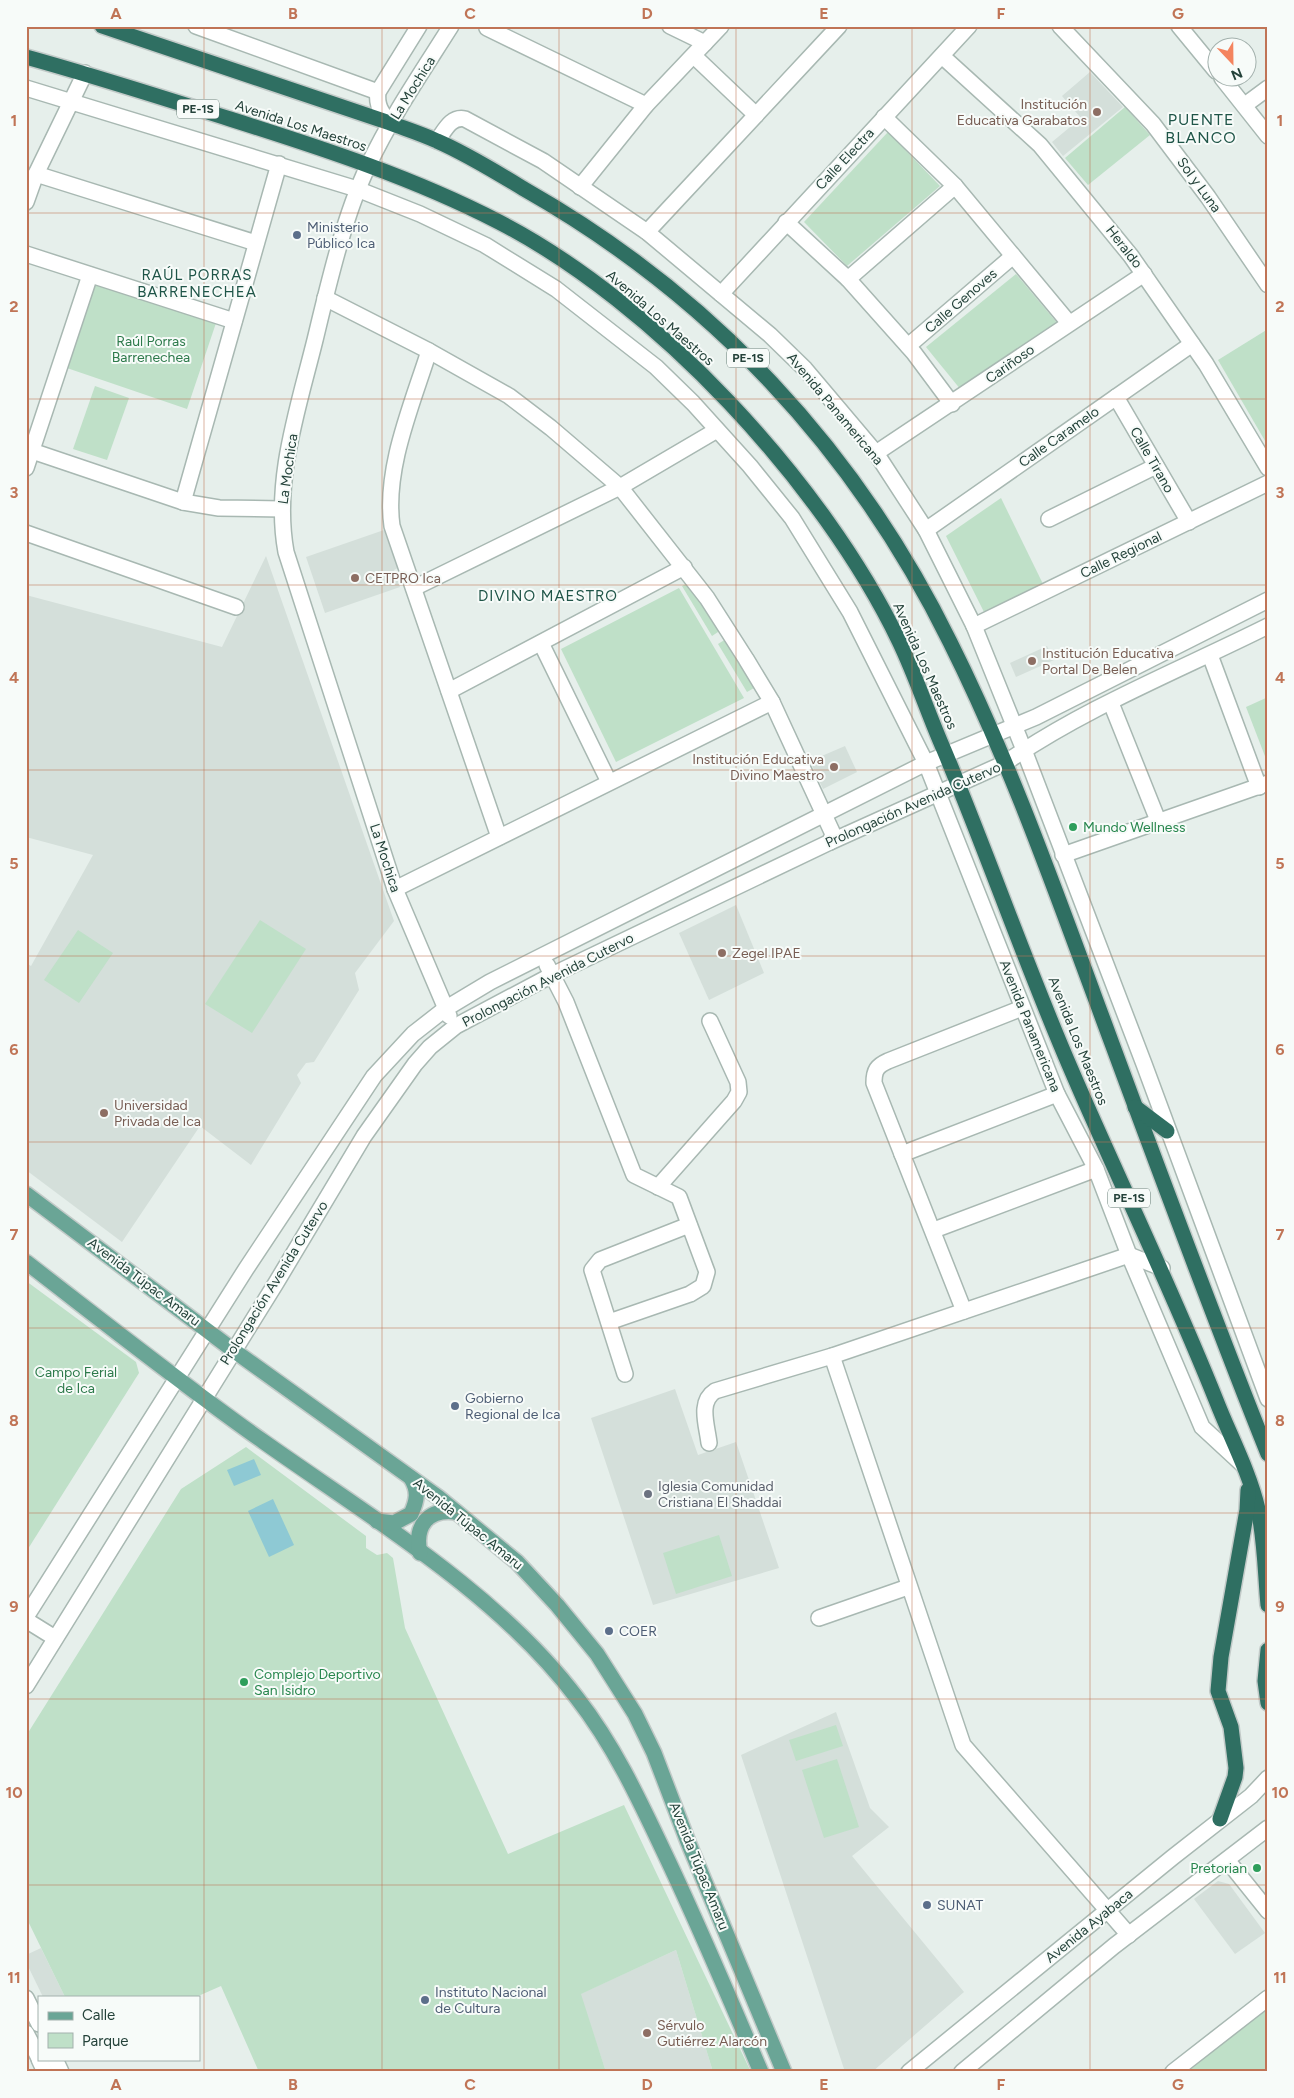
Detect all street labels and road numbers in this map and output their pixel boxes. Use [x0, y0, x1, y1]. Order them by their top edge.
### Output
street label: La Mochica [387, 53, 439, 123]
street label: Avenida Los Maestros [233, 97, 369, 155]
road number: PE-1S [177, 100, 219, 118]
street label: Calle Electra [812, 125, 878, 193]
street label: Sol y Luna [1173, 154, 1225, 216]
street label: Heraldo [1102, 222, 1146, 272]
street label: Calle Genoves [922, 265, 1000, 337]
street label: Avenida Los Maestros [603, 267, 717, 369]
street label: Cariñoso [982, 341, 1038, 387]
road number: PE-1S [727, 348, 769, 368]
street label: Avenida Panamericana [783, 349, 887, 469]
street label: Calle Caramelo [1015, 403, 1103, 471]
street label: Calle Tirano [1126, 424, 1178, 496]
street label: La Mochica [275, 433, 301, 505]
street label: Calle Regional [1077, 528, 1165, 582]
street label: Avenida Los Maestros [889, 600, 961, 732]
street label: Prolongación Avenida Cutervo [823, 759, 1003, 851]
street label: La Mochica [366, 822, 404, 894]
street label: Prolongación Avenida Cutervo [459, 929, 637, 1031]
street label: Avenida Panamericana [996, 957, 1064, 1095]
street label: Avenida Los Maestros [1044, 974, 1112, 1108]
road number: PE-1S [1108, 1188, 1150, 1208]
street label: Prolongación Avenida Cutervo [216, 1198, 332, 1368]
street label: Avenida Túpac Amaru [84, 1234, 204, 1330]
street label: Avenida Túpac Amaru [410, 1474, 526, 1574]
street label: Avenida Túpac Amaru [666, 1800, 732, 1932]
street label: Avenida Ayabaca [1042, 1886, 1136, 1966]

